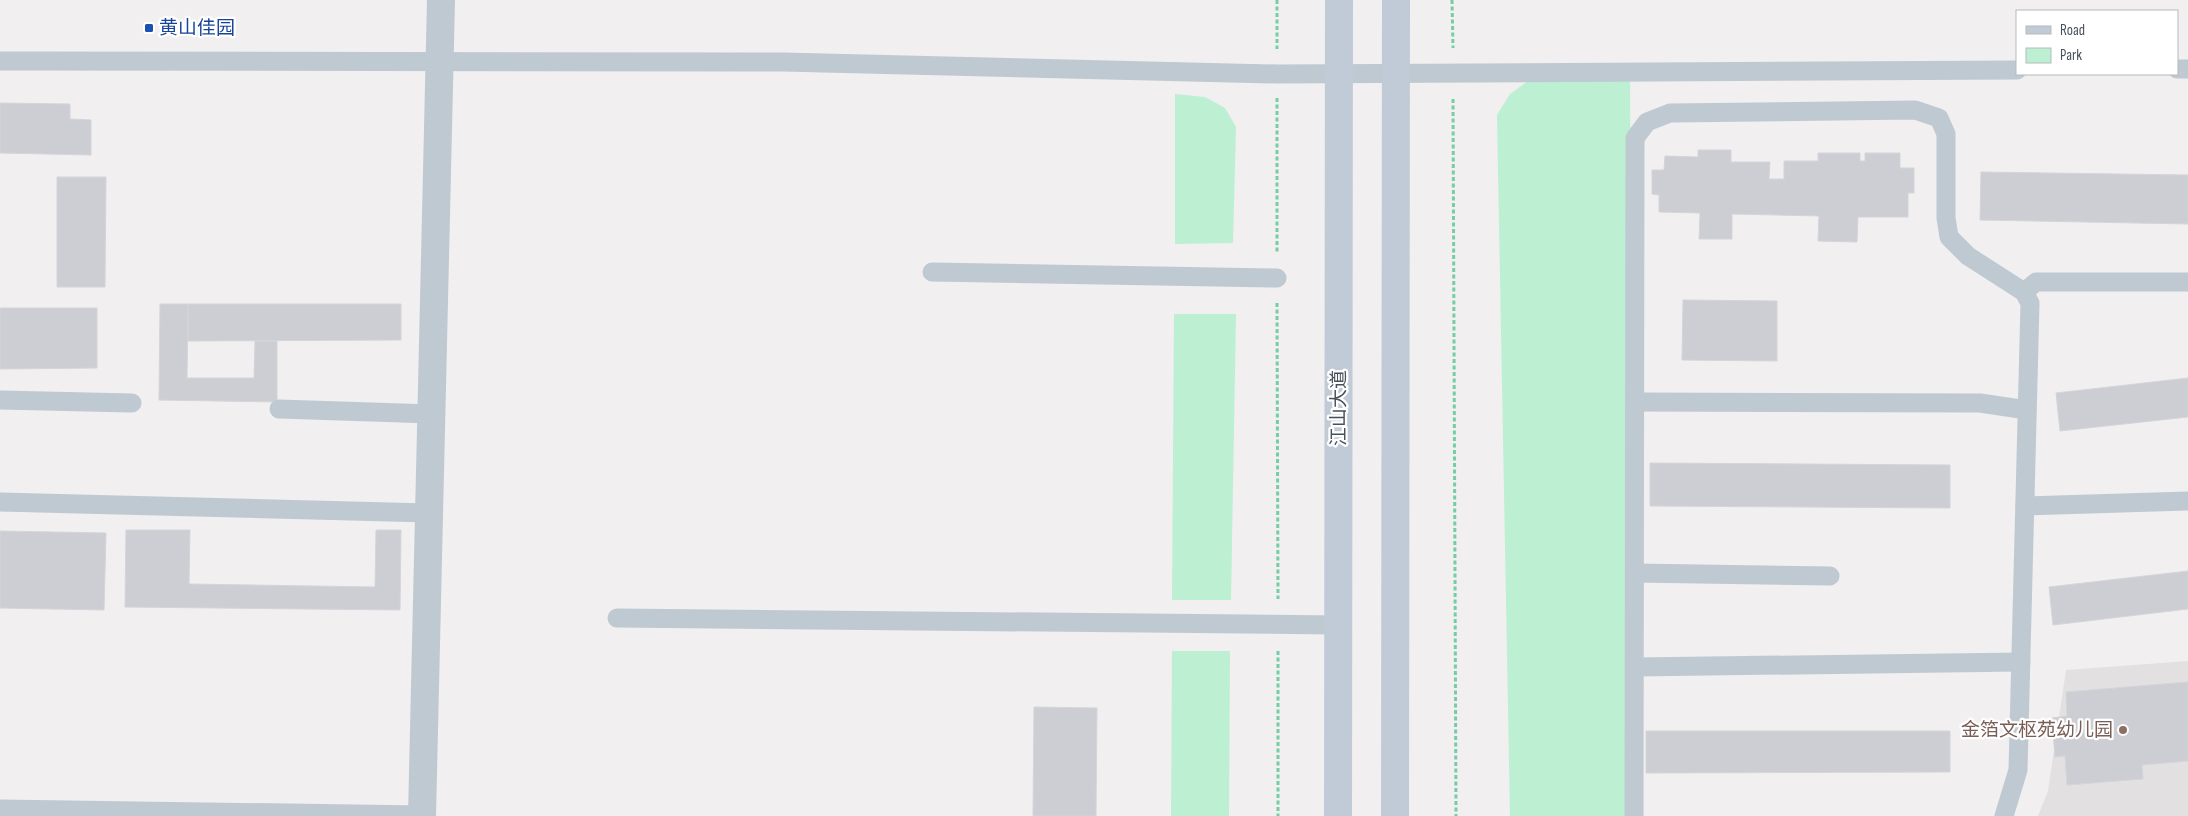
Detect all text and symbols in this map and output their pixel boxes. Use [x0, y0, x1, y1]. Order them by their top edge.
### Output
legend [2016, 10, 2178, 75]
place label: 黄山佳园 [159, 17, 235, 40]
text: Road [2060, 21, 2085, 40]
marker: 黄山佳园 [143, 22, 155, 34]
text: Park [2060, 46, 2082, 65]
street label: 江山大道 [1328, 370, 1351, 446]
place label: 金箔文枢苑幼儿园 [1961, 719, 2113, 742]
marker: 金箔文枢苑幼儿园 [2117, 724, 2129, 736]

